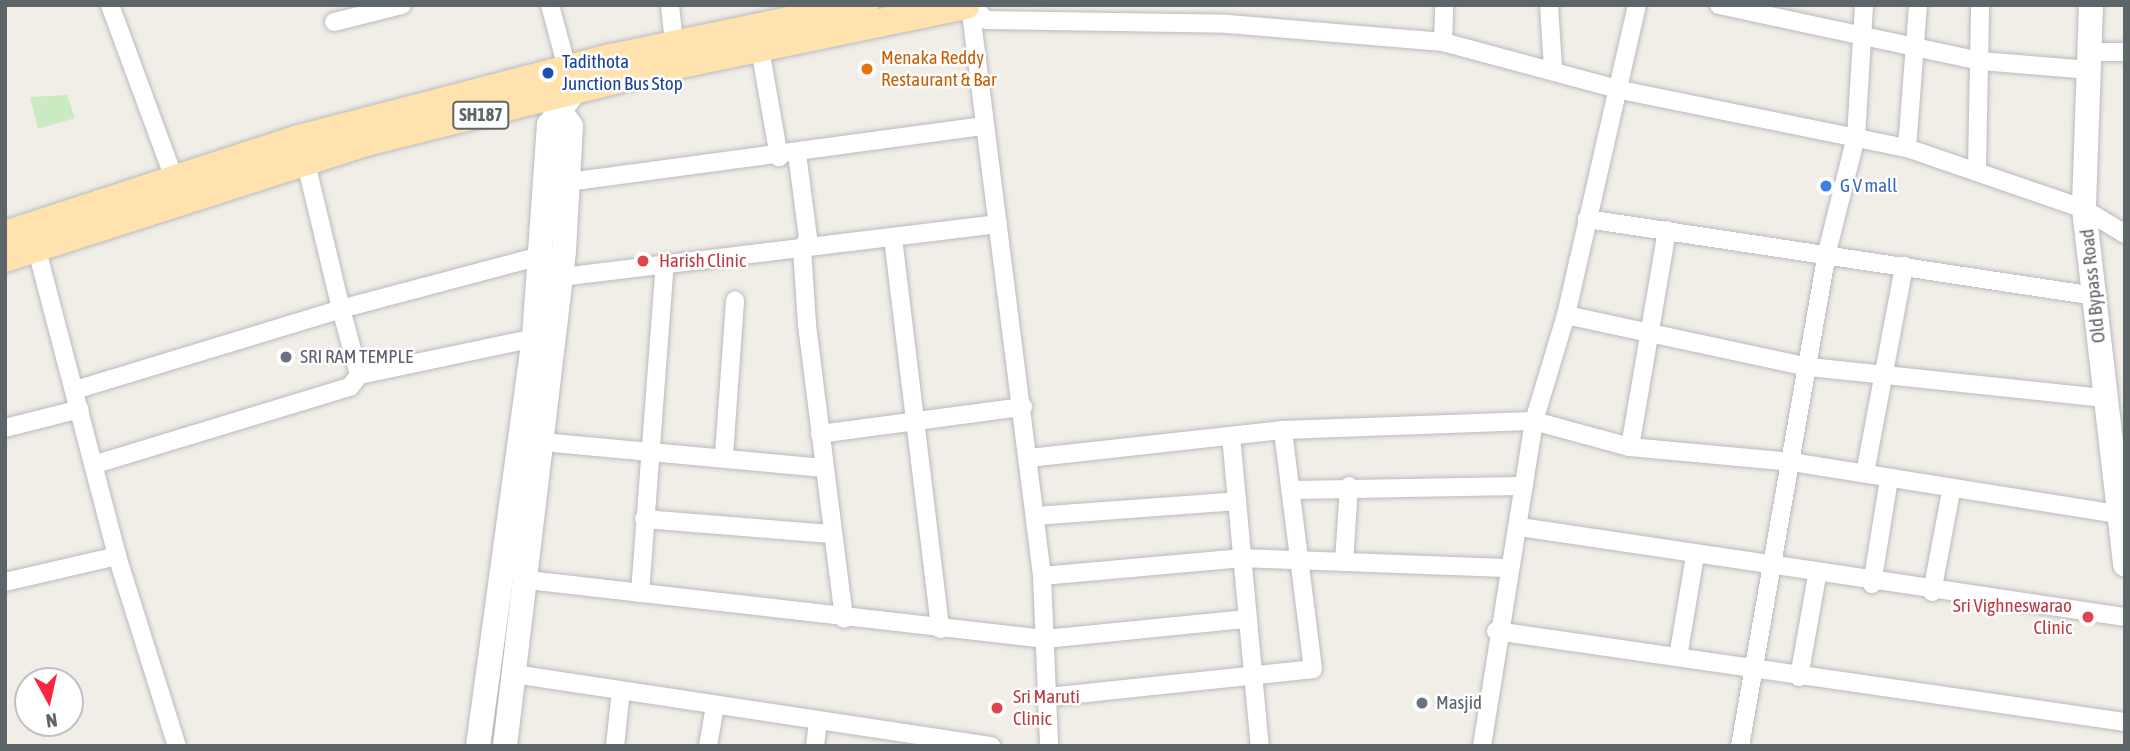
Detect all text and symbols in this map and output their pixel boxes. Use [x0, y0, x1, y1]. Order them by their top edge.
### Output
place label: Menaka Reddy Restaurant & Bar [881, 47, 997, 91]
place label: Tadithota Junction Bus Stop [562, 51, 683, 95]
marker: Menaka Reddy Restaurant & Bar [859, 61, 875, 77]
marker: Tadithota Junction Bus Stop [540, 65, 556, 81]
road number: SH187 [451, 100, 511, 130]
place label: G V mall [1840, 175, 1897, 197]
marker: G V mall [1818, 178, 1834, 194]
street label: Old Bypass Road [2076, 228, 2110, 344]
place label: Harish Clinic [659, 250, 746, 272]
marker: Harish Clinic [633, 251, 653, 271]
place label: SRI RAM TEMPLE [300, 346, 413, 368]
marker: SRI RAM TEMPLE [278, 349, 294, 365]
place label: Sri Vighneswarao Clinic [1953, 595, 2072, 639]
marker: Sri Vighneswarao Clinic [2078, 607, 2098, 627]
north arrow [14, 667, 84, 737]
place label: Sri Maruti Clinic [1013, 686, 1080, 730]
place label: Masjid [1436, 692, 1482, 714]
marker: Masjid [1414, 695, 1430, 711]
marker: Sri Maruti Clinic [987, 698, 1007, 718]
text: N [45, 709, 59, 732]

